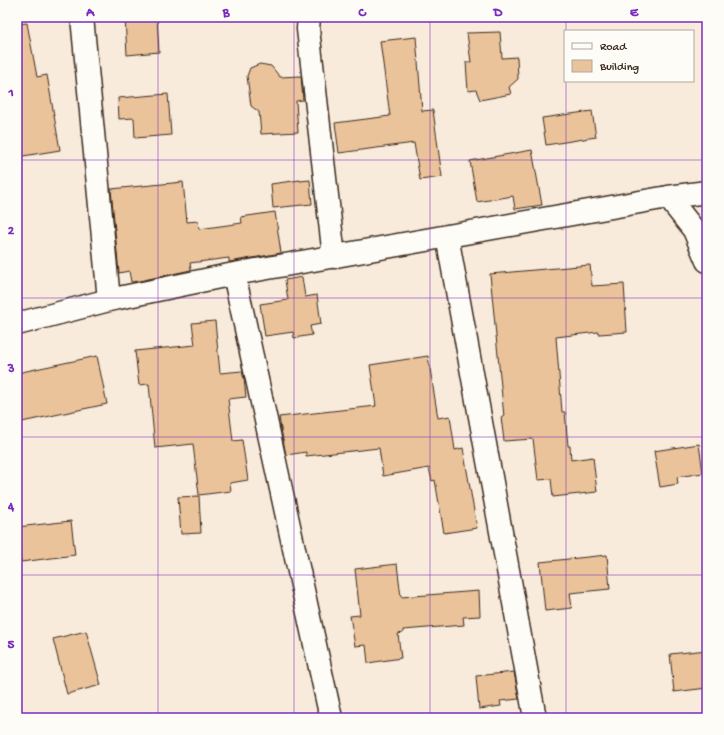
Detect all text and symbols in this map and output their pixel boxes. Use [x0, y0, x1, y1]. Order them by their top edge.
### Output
text: A [85, 6, 95, 21]
text: B [222, 6, 231, 21]
text: C [357, 6, 367, 21]
text: D [493, 6, 503, 21]
text: E [630, 6, 639, 21]
legend [564, 30, 694, 82]
text: Road [600, 41, 627, 55]
text: Building [599, 61, 639, 75]
text: 1 [7, 86, 14, 101]
text: 2 [8, 224, 15, 239]
text: 3 [7, 362, 15, 377]
text: 4 [7, 500, 15, 515]
text: 5 [8, 638, 15, 653]

